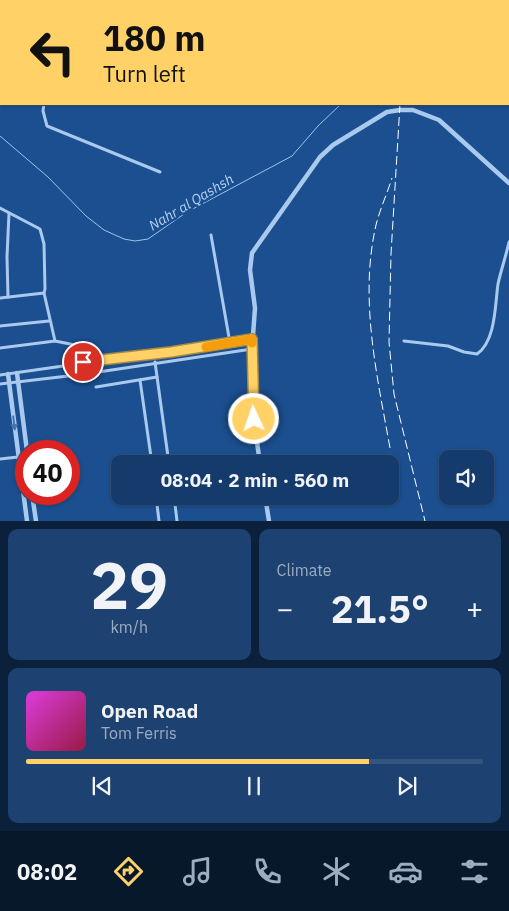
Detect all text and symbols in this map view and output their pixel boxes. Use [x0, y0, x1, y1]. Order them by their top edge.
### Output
text: 180 m [103, 15, 206, 61]
icon: left [20, 20, 85, 85]
text: Turn left [103, 59, 186, 88]
water label: Nahr al Qashsh [145, 170, 237, 234]
pin [62, 341, 104, 383]
icon: arrive [69, 348, 97, 376]
position arrow [227, 392, 279, 444]
one-way arrow [10, 415, 18, 431]
speed limit sign: 40 [15, 440, 80, 505]
map controls [439, 450, 494, 505]
button: sound [439, 450, 494, 505]
text: 08:04 · 2 min · 560 m [161, 468, 349, 492]
text: 29 [90, 542, 168, 627]
text: Climate [277, 560, 332, 580]
text: 21.5° [331, 584, 429, 633]
text: − [277, 590, 293, 627]
text: + [466, 590, 483, 627]
text: km/h [110, 617, 148, 637]
text: Open Road [101, 699, 198, 723]
text: Tom Ferris [101, 723, 177, 743]
icon: previous [88, 772, 116, 800]
icon: pause [240, 772, 268, 800]
icon: next [393, 772, 421, 800]
icon: directions [111, 854, 146, 889]
icon: music [180, 854, 215, 889]
icon: phone [250, 854, 285, 889]
icon: climate [319, 854, 354, 889]
icon: car [388, 854, 423, 889]
icon: filters [457, 854, 492, 889]
text: 08:02 [17, 857, 77, 886]

